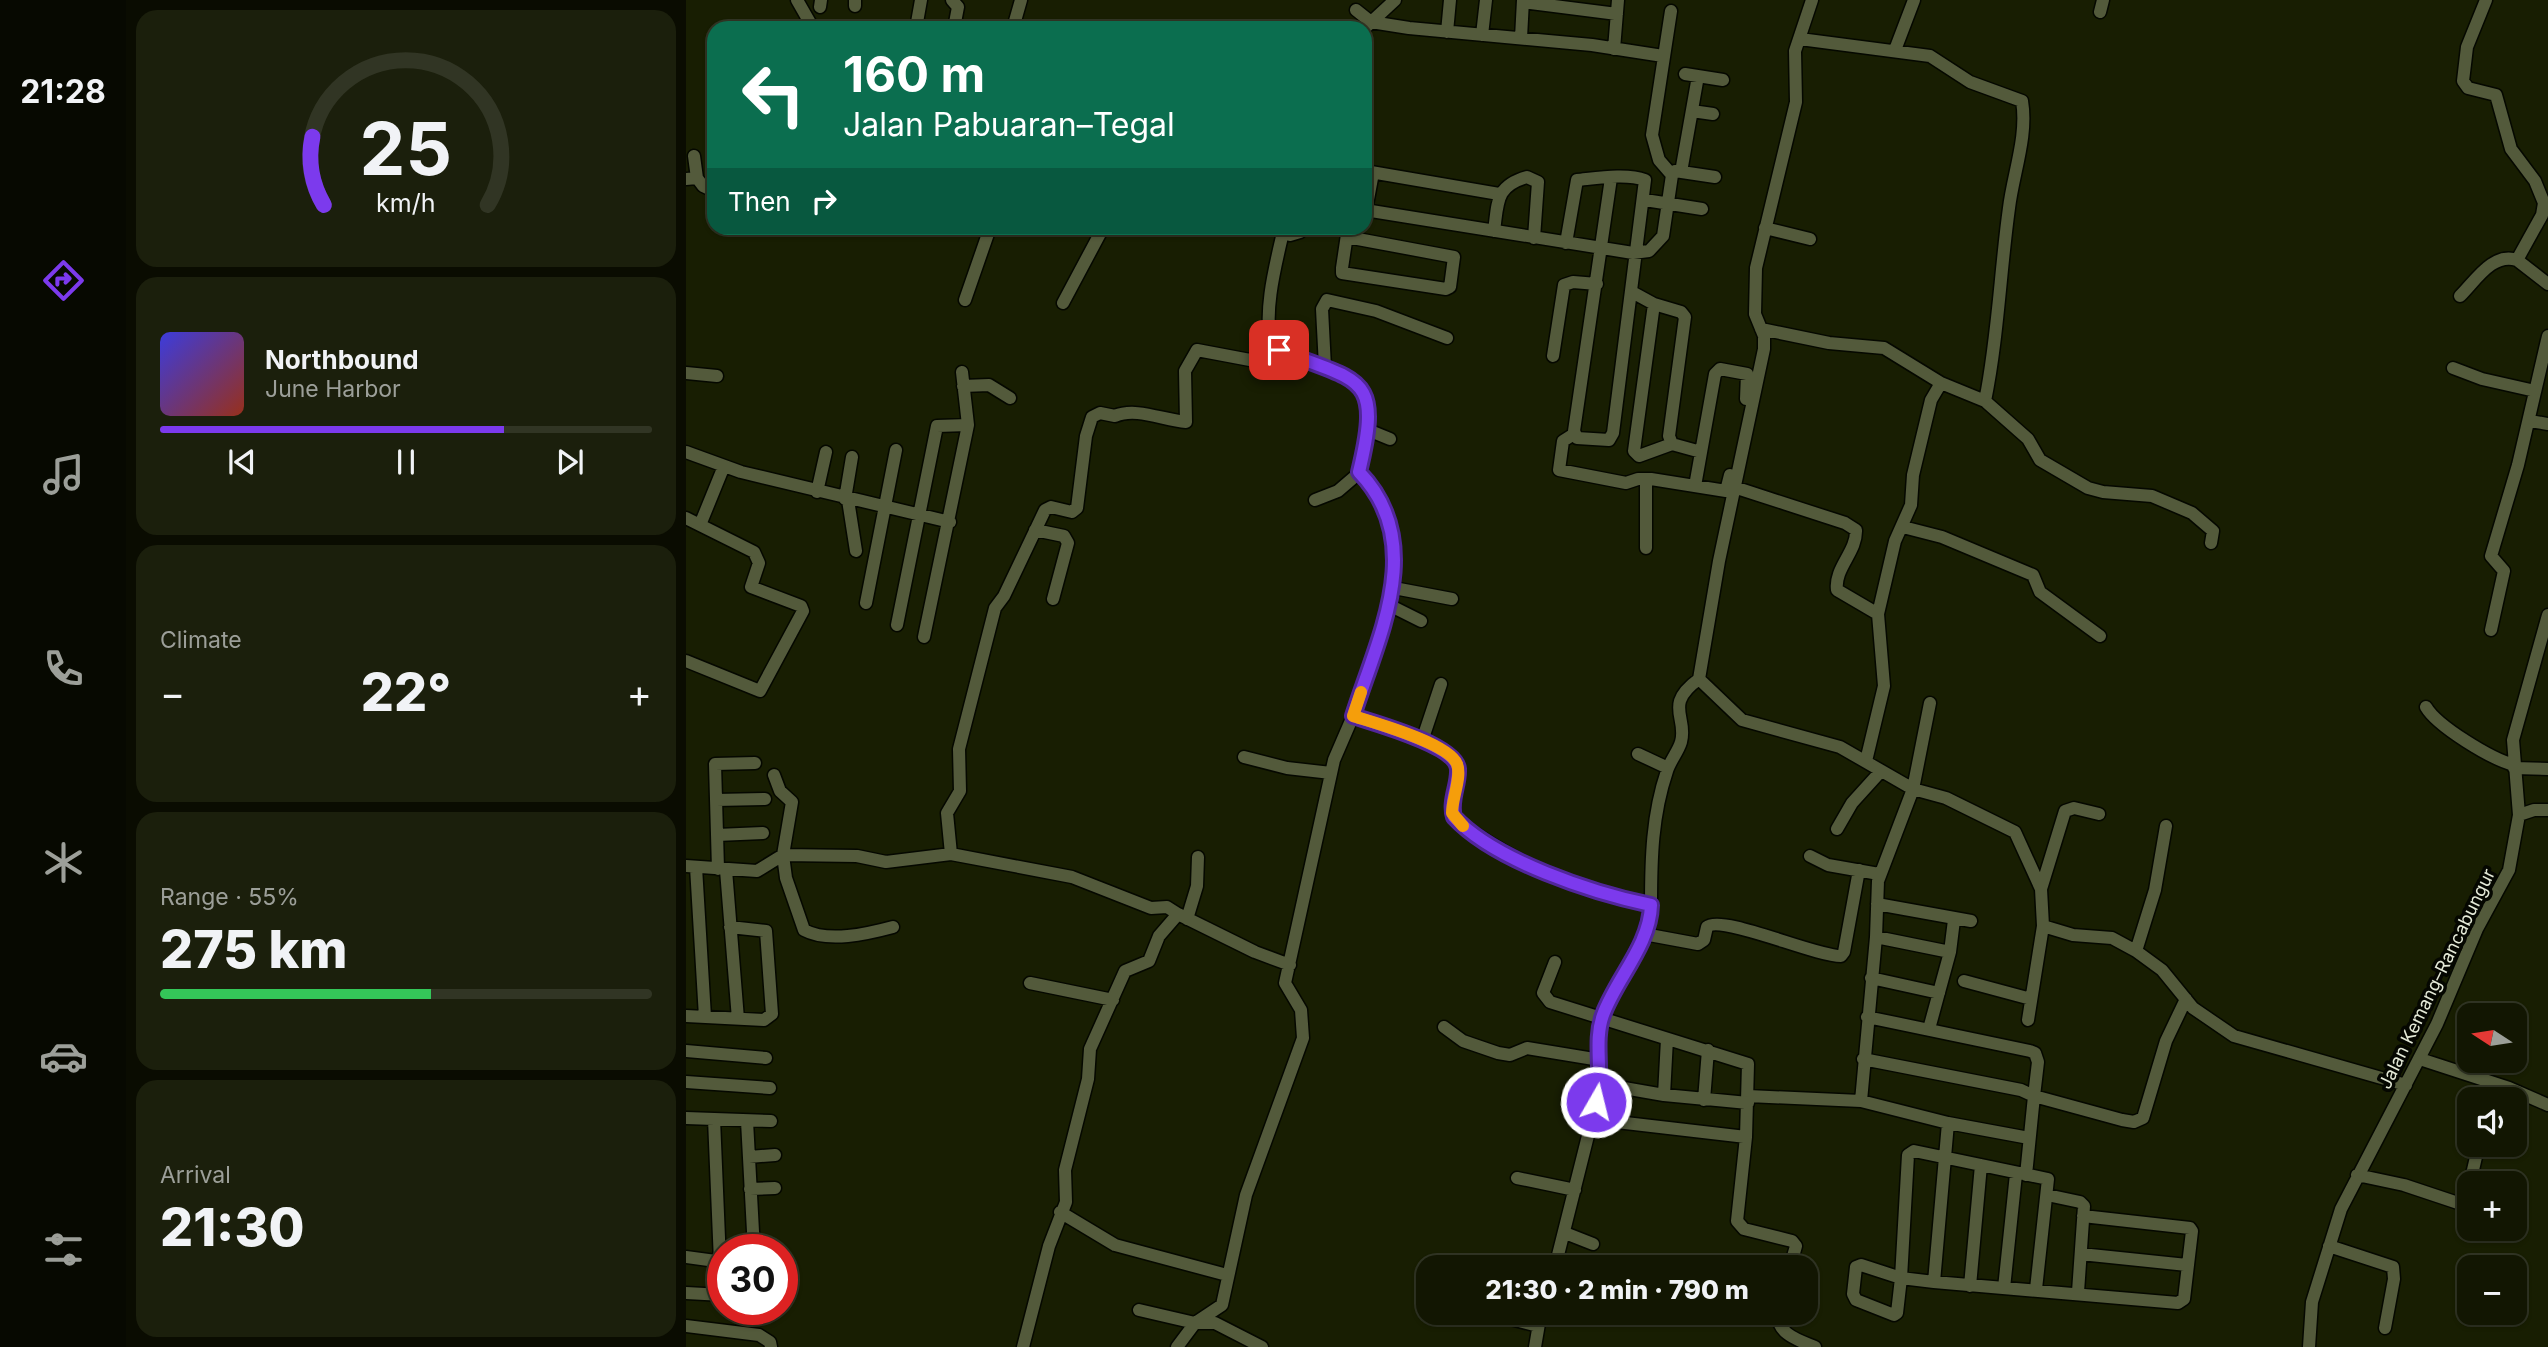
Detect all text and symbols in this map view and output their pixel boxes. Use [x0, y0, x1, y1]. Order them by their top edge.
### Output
text: 160 m [843, 45, 985, 104]
icon: left [728, 49, 819, 140]
text: 21:28 [20, 72, 106, 111]
text: 25 [360, 104, 452, 193]
text: Jalan Pabuaran–Tegal [843, 105, 1175, 144]
icon: right [805, 182, 843, 220]
text: Then [728, 186, 791, 217]
text: km/h [376, 188, 436, 218]
icon: directions [39, 256, 88, 305]
pin [1249, 320, 1309, 380]
icon: arrive [1260, 331, 1298, 369]
text: Northbound [265, 344, 419, 375]
text: June Harbor [265, 375, 401, 403]
icon: previous [223, 443, 261, 481]
icon: pause [387, 443, 425, 481]
icon: next [551, 443, 589, 481]
icon: music [39, 450, 88, 499]
text: Climate [160, 626, 242, 654]
icon: phone [39, 644, 88, 693]
text: 22° [361, 661, 451, 724]
text: − [160, 670, 185, 716]
text: + [627, 670, 652, 716]
icon: climate [39, 838, 88, 887]
street label: Jalan Kemang–Rancabungur [2374, 865, 2499, 1092]
text: Range · 55% [160, 883, 299, 911]
text: 275 km [160, 918, 348, 981]
north arrow [2457, 1003, 2527, 1073]
map controls [2457, 1003, 2527, 1325]
icon: car [39, 1032, 88, 1081]
position arrow [1559, 1065, 1633, 1139]
button: sound [2457, 1087, 2527, 1157]
text: Arrival [160, 1161, 231, 1189]
button: + [2457, 1171, 2527, 1241]
text: 21:30 [160, 1196, 305, 1259]
icon: filters [39, 1225, 88, 1274]
speed limit sign: 30 [707, 1234, 798, 1325]
button: − [2457, 1255, 2527, 1325]
text: 21:30 · 2 min · 790 m [1485, 1274, 1749, 1305]

